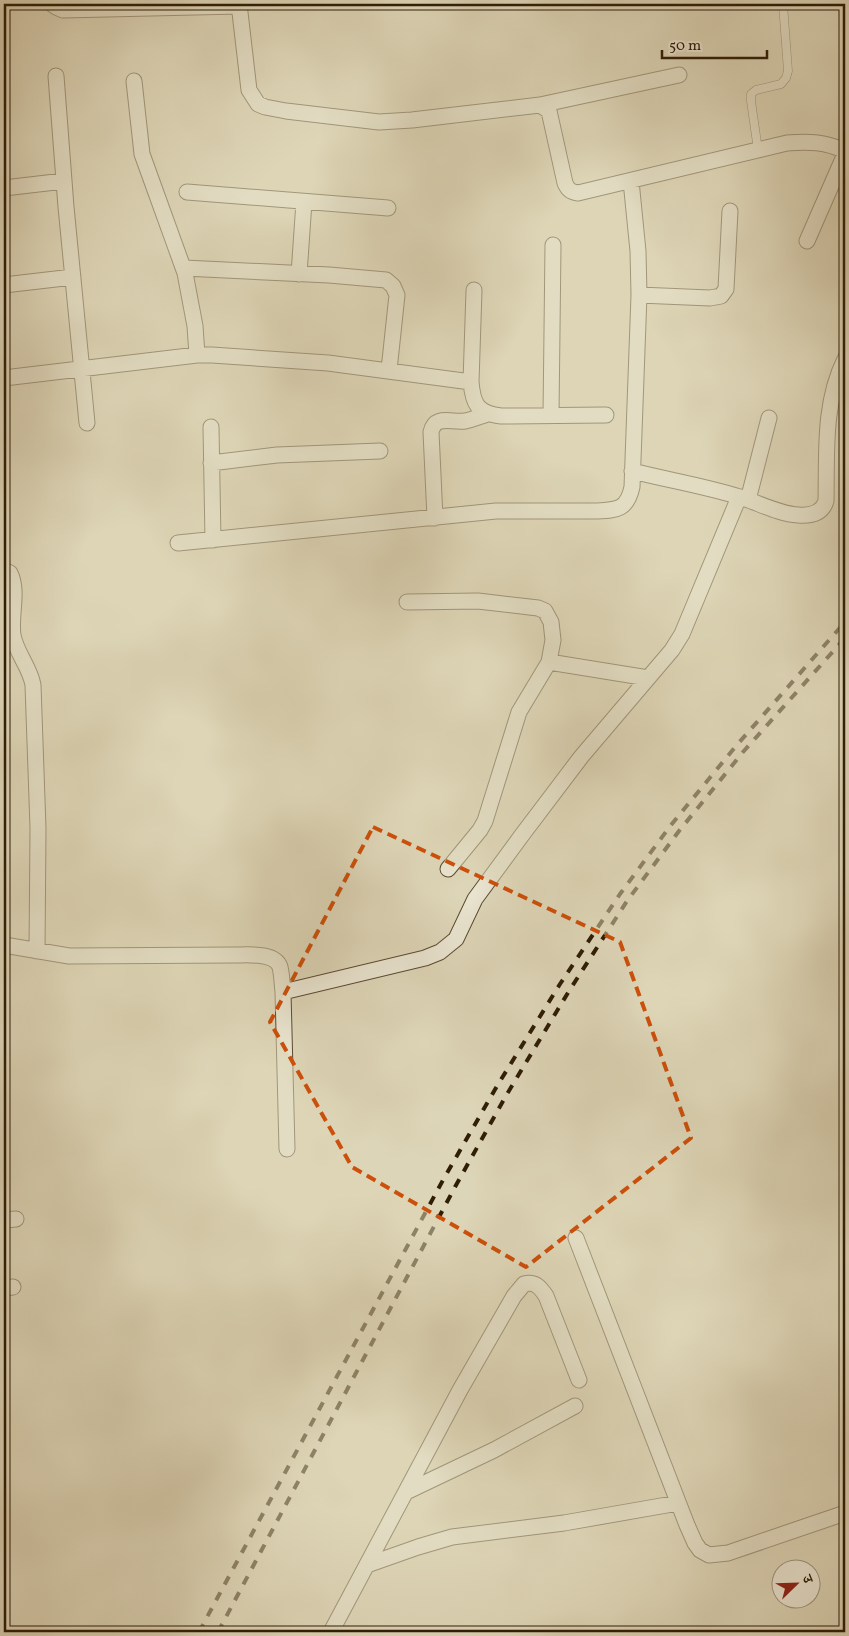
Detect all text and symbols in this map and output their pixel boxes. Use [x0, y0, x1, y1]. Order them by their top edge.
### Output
scale bar [662, 28, 766, 60]
text: 50 m [669, 36, 701, 57]
north arrow [772, 1558, 822, 1608]
text: उ [796, 1572, 817, 1587]

